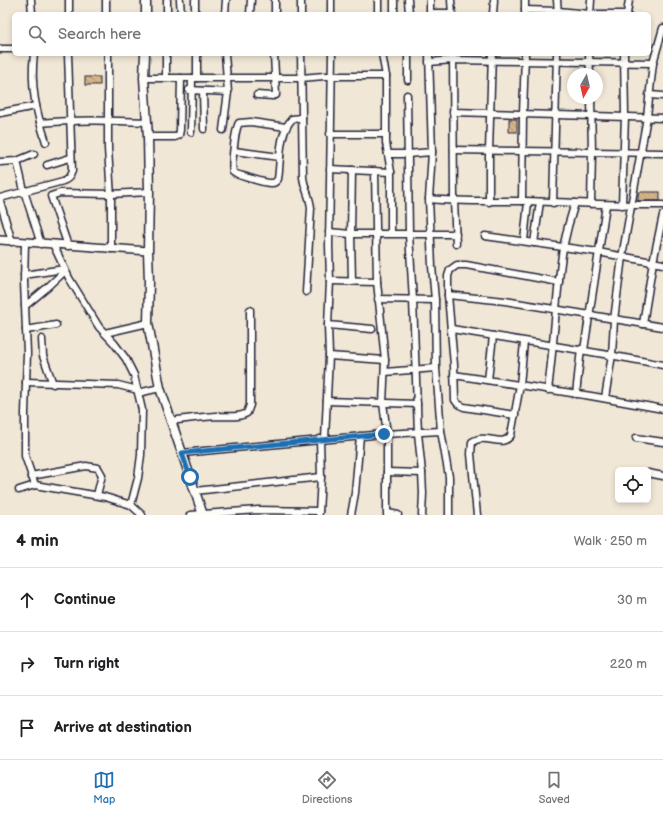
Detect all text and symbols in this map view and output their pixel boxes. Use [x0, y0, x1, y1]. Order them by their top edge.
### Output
search box [12, 12, 651, 56]
icon: search [26, 23, 48, 45]
text: Search here [58, 25, 141, 44]
north arrow [567, 68, 603, 104]
route end [375, 425, 393, 443]
map controls [615, 467, 651, 503]
button: locate [615, 467, 651, 503]
route start [181, 468, 199, 486]
text: 4 min [16, 531, 59, 551]
text: Walk · 250 m [574, 533, 647, 549]
icon: ahead [16, 589, 38, 611]
text: Continue [54, 590, 116, 609]
text: 30 m [617, 592, 647, 608]
icon: right [16, 653, 38, 675]
text: Turn right [54, 654, 119, 673]
text: 220 m [610, 656, 647, 672]
icon: arrive [16, 717, 38, 739]
text: Arrive at destination [54, 718, 192, 737]
tab: Map [93, 769, 115, 806]
tab: Directions [302, 769, 352, 806]
tab: Saved [539, 769, 570, 806]

